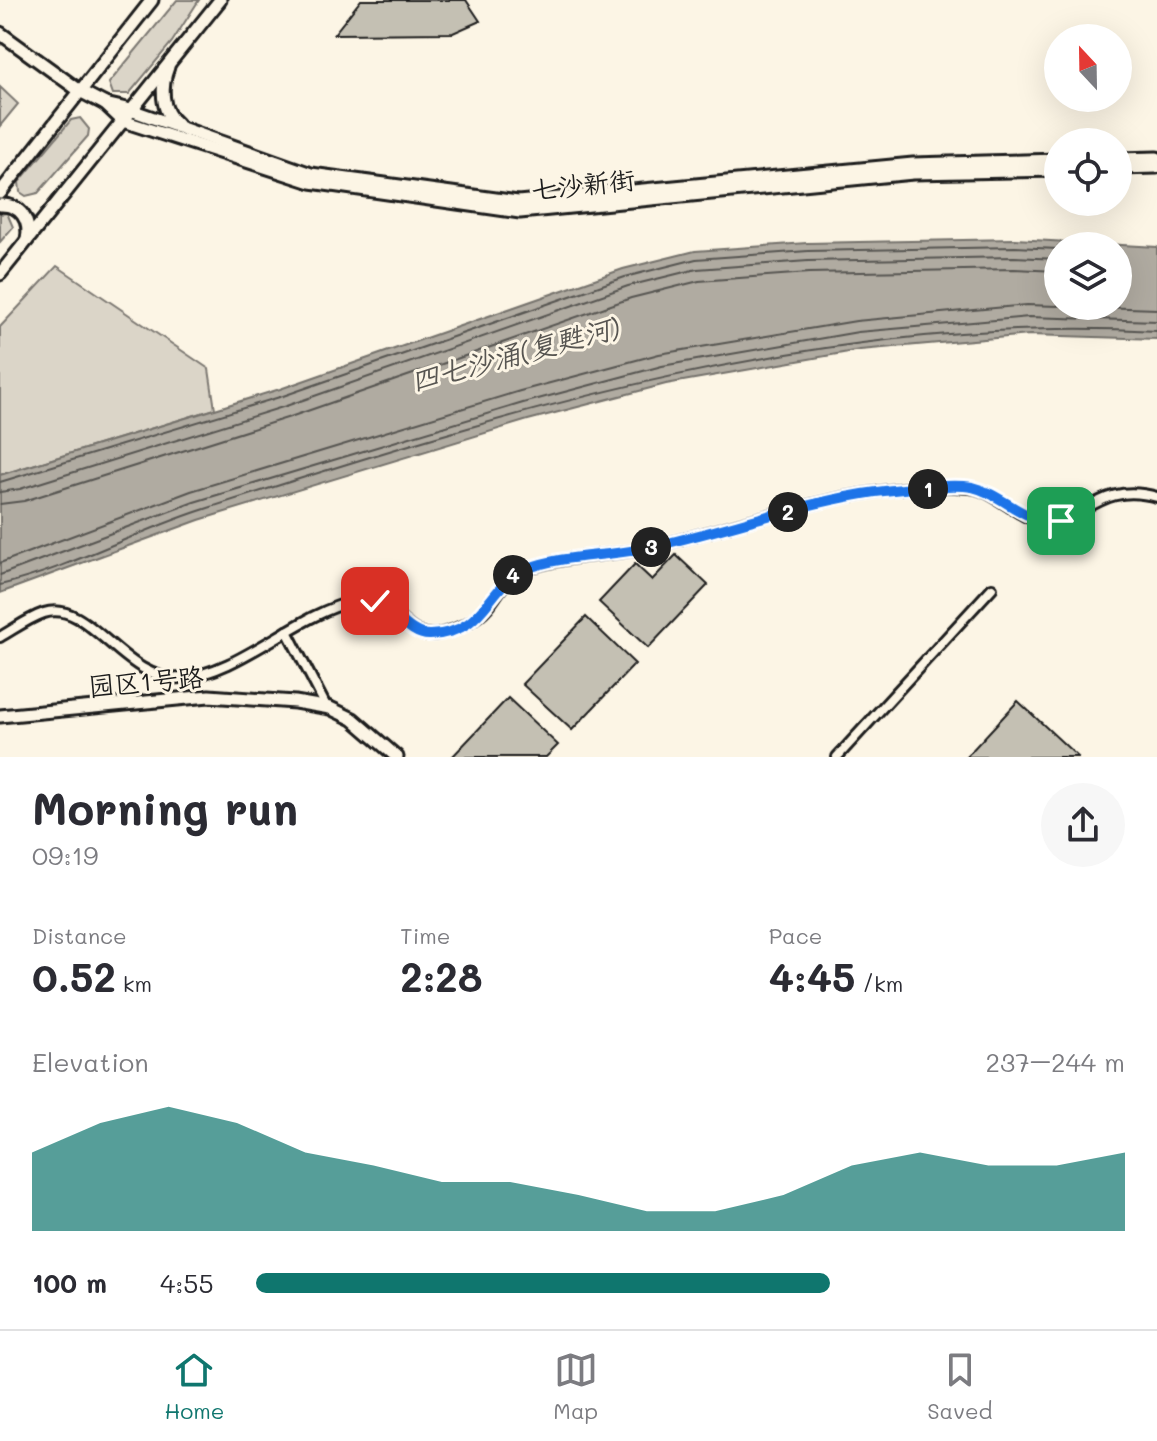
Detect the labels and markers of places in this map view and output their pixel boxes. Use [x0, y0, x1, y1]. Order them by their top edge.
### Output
pin: 1 [908, 469, 948, 509]
pin [1027, 487, 1095, 555]
pin: 2 [768, 492, 808, 532]
pin: 3 [631, 527, 671, 567]
pin: 4 [493, 555, 533, 595]
pin [341, 567, 409, 635]

